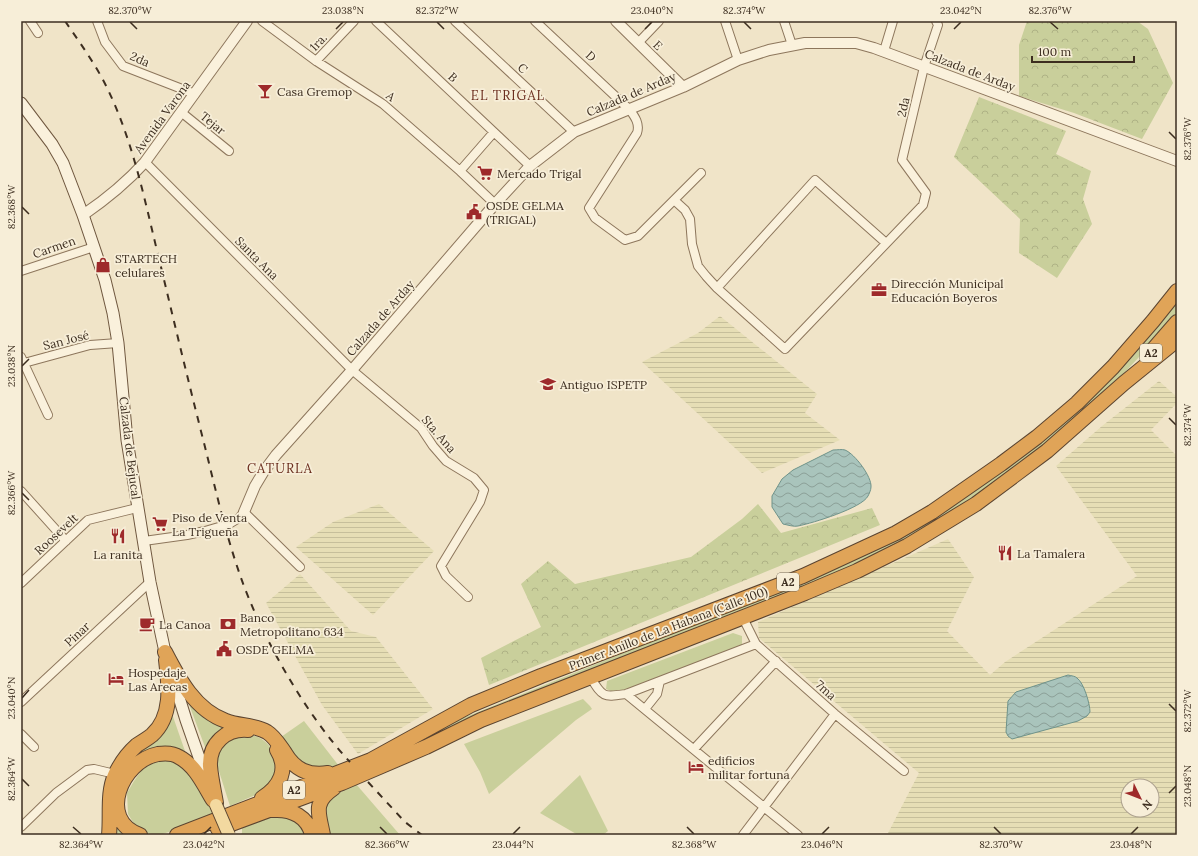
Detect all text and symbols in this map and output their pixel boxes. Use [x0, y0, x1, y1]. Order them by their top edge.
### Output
text: 82.370°W [108, 4, 153, 17]
text: 23.038°N [322, 4, 364, 17]
text: 82.372°W [416, 4, 459, 17]
text: 23.040°N [631, 4, 674, 17]
text: 82.374°W [723, 4, 766, 17]
text: 23.042°N [940, 4, 982, 17]
text: 82.376°W [1028, 4, 1073, 17]
street label: 1ra. [306, 30, 330, 54]
street label: E [650, 37, 666, 53]
scale bar [1032, 38, 1134, 64]
text: 100 m [1038, 44, 1071, 59]
street label: Calzada de Arday [923, 46, 1018, 94]
street label: D [583, 47, 599, 65]
street label: 2da [128, 48, 152, 70]
street label: C [515, 60, 532, 77]
street label: Calzada de Arday [584, 68, 679, 120]
street label: B [445, 69, 461, 85]
street label: Avenida Varona [130, 78, 193, 157]
bar icon: Casa Gremop [256, 82, 274, 100]
place label: Casa Gremop [277, 84, 352, 99]
street label: A [383, 87, 399, 105]
district label: EL TRIGAL [471, 87, 545, 104]
street label: 2da [893, 96, 913, 118]
street label: Tejar [197, 108, 229, 138]
text: 82.376°W [1181, 116, 1194, 161]
supermarket icon: Mercado Trigal [476, 164, 494, 182]
place label: Mercado Trigal [497, 166, 582, 181]
text: 82.368°W [5, 184, 18, 229]
place label: OSDE GELMA (TRIGAL) [486, 198, 564, 228]
public building icon: OSDE GELMA (TRIGAL) [465, 203, 483, 221]
street label: Carmen [31, 233, 77, 261]
street label: Santa Ana [232, 233, 282, 283]
place label: STARTECH celulares [115, 251, 177, 280]
shop icon: STARTECH celulares [94, 256, 112, 274]
street label: Calzada de Arday [343, 276, 417, 359]
place label: Dirección Municipal Educación Boyeros [891, 276, 1004, 305]
office icon: Dirección Municipal Educación Boyeros [870, 281, 888, 299]
street label: San José [41, 327, 91, 353]
road number: A2 [1140, 344, 1162, 362]
text: 23.038°N [5, 345, 18, 387]
school or university icon: Antiguo ISPETP [539, 375, 557, 393]
place label: Antiguo ISPETP [559, 377, 647, 392]
street label: Calzada de Bejucal [116, 396, 144, 500]
text: 82.374°W [1181, 403, 1194, 446]
street label: Sta. Ana [419, 412, 459, 456]
district label: CATURLA [247, 460, 313, 477]
text: 82.366°W [5, 470, 18, 515]
street label: Roosevelt [31, 510, 81, 558]
place label: Piso de Venta La Trigueña [172, 510, 247, 539]
supermarket icon: Piso de Venta La Trigueña [151, 515, 169, 533]
restaurant icon: La ranita [109, 527, 127, 545]
restaurant icon: La Tamalera [996, 544, 1014, 562]
place label: La Tamalera [1017, 546, 1085, 561]
place label: La ranita [93, 547, 143, 562]
road number: A2 [777, 573, 799, 591]
street label: Primer Anillo de La Habana (Calle 100) [567, 583, 770, 674]
place label: Banco Metropolitano 634 [240, 610, 344, 639]
cafe icon: La Canoa [138, 615, 156, 633]
bank icon: Banco Metropolitano 634 [219, 615, 237, 633]
place label: La Canoa [159, 617, 211, 632]
street label: Pinar [61, 618, 93, 649]
public building icon: OSDE GELMA [215, 640, 233, 658]
place label: OSDE GELMA [236, 642, 314, 657]
place label: Hospedaje Las Arecas [128, 665, 188, 694]
hotel icon: Hospedaje Las Arecas [107, 670, 125, 688]
text: 23.040°N [5, 676, 18, 719]
street label: 7ma [813, 677, 839, 703]
text: 82.372°W [1181, 689, 1194, 732]
place label: edificios militar fortuna [708, 753, 790, 782]
text: 82.364°W [5, 756, 18, 801]
hotel icon: edificios militar fortuna [687, 758, 705, 776]
text: 23.048°N [1181, 765, 1194, 807]
north arrow [1120, 778, 1160, 818]
road number: A2 [283, 781, 305, 799]
text: N [1139, 797, 1155, 813]
text: 82.364°W [59, 838, 104, 851]
text: 23.042°N [183, 838, 225, 851]
text: 82.366°W [365, 838, 410, 851]
text: 23.044°N [492, 838, 534, 851]
text: 82.368°W [672, 838, 717, 851]
text: 23.046°N [801, 838, 843, 851]
text: 82.370°W [979, 838, 1024, 851]
text: 23.048°N [1110, 838, 1152, 851]

